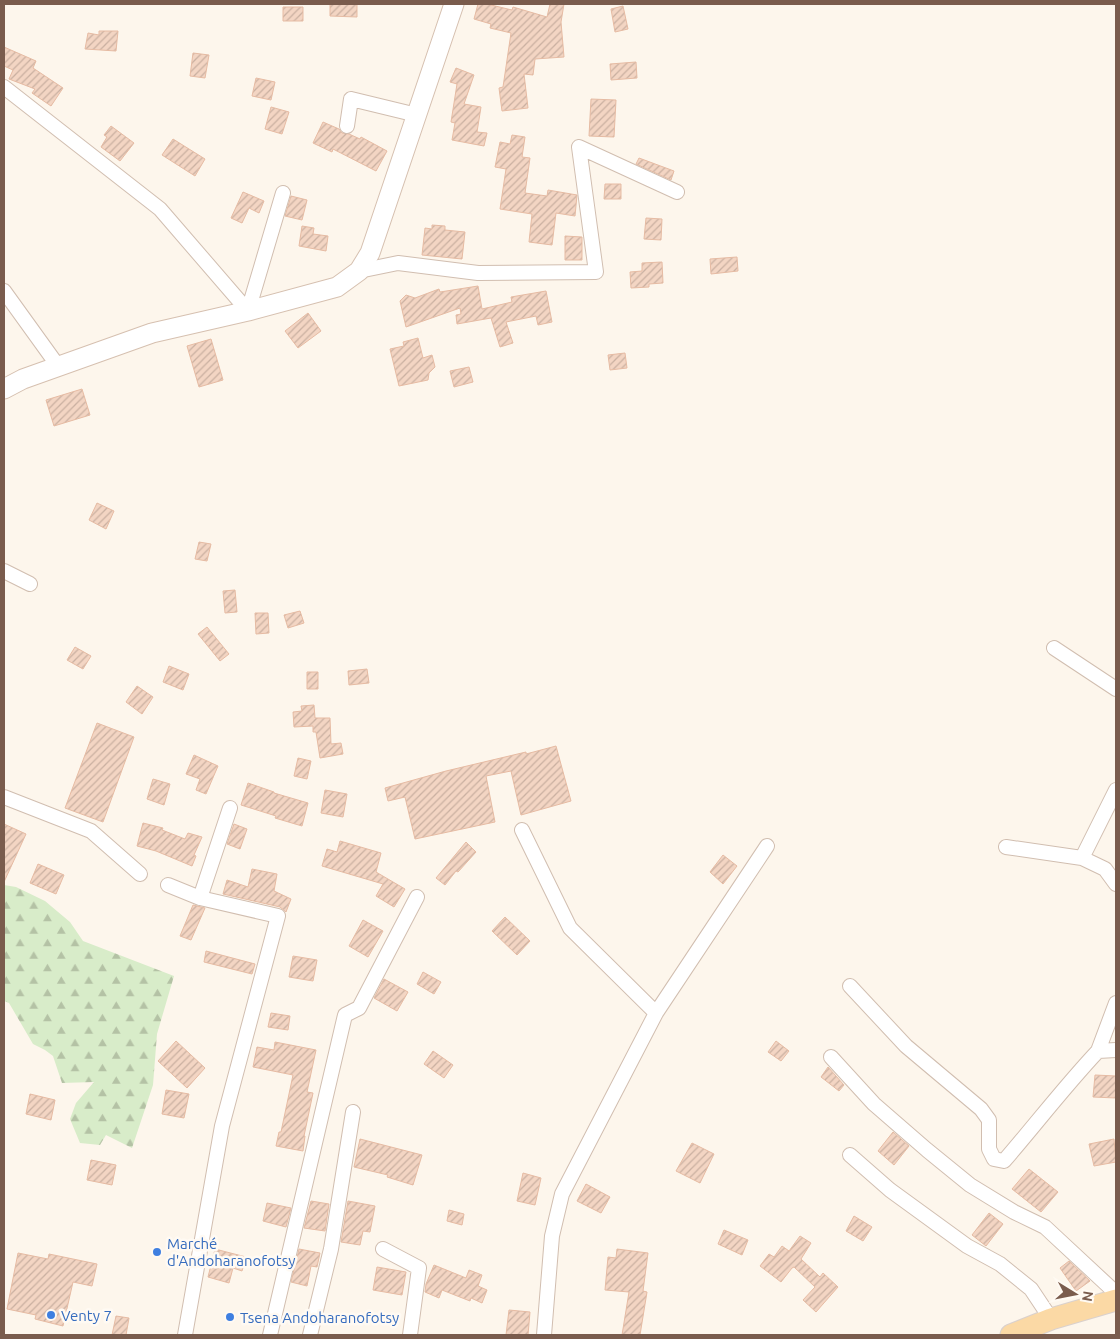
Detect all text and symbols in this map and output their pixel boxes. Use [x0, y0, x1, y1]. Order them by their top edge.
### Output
place label: Marché d'Andoharanofotsy [167, 1235, 295, 1269]
marker: Marché d'Andoharanofotsy [151, 1246, 163, 1258]
north arrow [1050, 1269, 1100, 1319]
text: N [1079, 1290, 1097, 1303]
place label: Venty 7 [61, 1307, 112, 1324]
marker: Venty 7 [45, 1309, 57, 1321]
place label: Tsena Andoharanofotsy [240, 1309, 399, 1326]
marker: Tsena Andoharanofotsy [224, 1311, 236, 1323]

